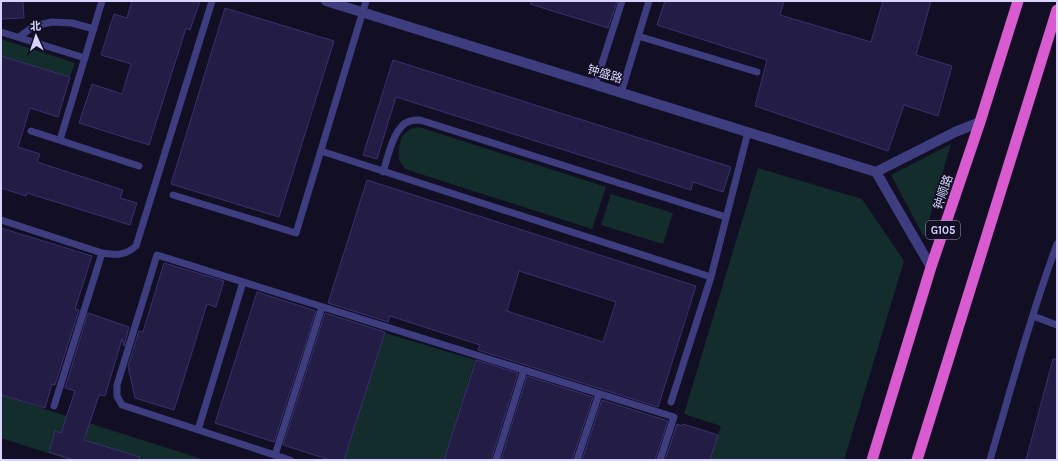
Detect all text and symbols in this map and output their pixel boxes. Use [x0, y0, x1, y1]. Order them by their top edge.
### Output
north arrow [16, 16, 56, 56]
text: 北 [30, 20, 41, 33]
street label: 钟盛路 [586, 62, 624, 86]
street label: 钟顺路 [931, 173, 955, 211]
road number: G105 [926, 221, 960, 239]

